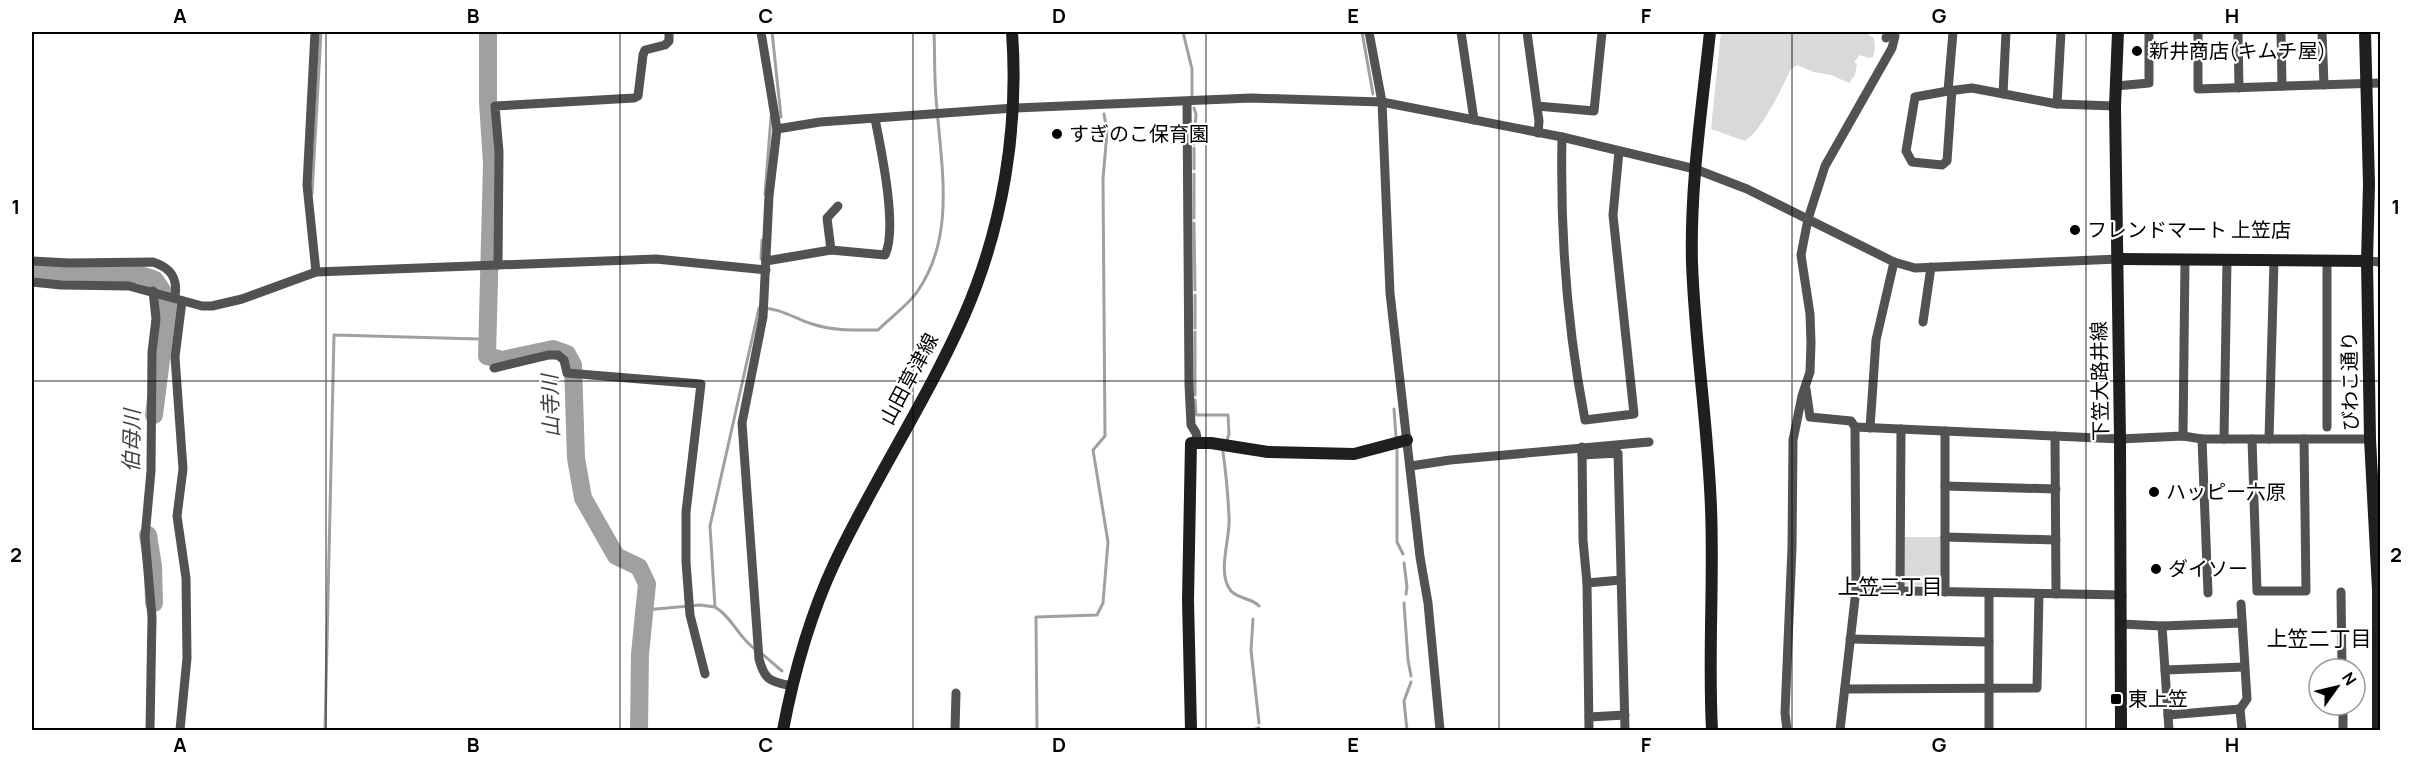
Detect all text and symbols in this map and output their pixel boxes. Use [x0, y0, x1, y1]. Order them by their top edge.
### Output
text: A [173, 2, 187, 29]
text: B [467, 2, 480, 29]
text: C [759, 2, 773, 29]
text: D [1052, 2, 1066, 29]
text: E [1347, 2, 1359, 29]
text: F [1641, 2, 1652, 29]
text: G [1932, 2, 1947, 29]
text: H [2225, 2, 2239, 29]
place label: 新井商店(キムチ屋) [2149, 37, 2326, 64]
marker: 新井商店(キムチ屋) [2130, 44, 2144, 58]
place label: すぎのこ保育園 [1069, 120, 1209, 147]
marker: すぎのこ保育園 [1050, 127, 1064, 141]
text: 1 [12, 193, 20, 220]
text: 1 [2392, 193, 2400, 220]
place label: フレンドマート 上笠店 [2087, 216, 2291, 243]
marker: フレンドマート 上笠店 [2068, 223, 2082, 237]
street label: 下笠大路井線 [2085, 321, 2114, 441]
street label: 山田草津線 [873, 328, 944, 429]
street label: びわこ通り [2335, 331, 2364, 431]
water label: 山寺川 [535, 372, 565, 438]
water label: 伯母川 [116, 407, 146, 473]
place label: ハッピー六原 [2166, 478, 2286, 505]
marker: ハッピー六原 [2147, 485, 2161, 499]
text: 2 [10, 541, 22, 568]
text: 2 [2390, 541, 2402, 568]
place label: ダイソー [2168, 555, 2248, 582]
marker: ダイソー [2149, 562, 2163, 576]
district label: 上笠三丁目 [1838, 572, 1943, 600]
district label: 上笠二丁目 [2267, 624, 2372, 652]
north arrow [2307, 657, 2367, 717]
text: N [2337, 668, 2362, 690]
place label: 東上笠 [2128, 685, 2188, 712]
marker: 東上笠 [2109, 692, 2123, 706]
text: A [173, 731, 187, 758]
text: B [467, 731, 480, 758]
text: C [759, 731, 773, 758]
text: D [1052, 731, 1066, 758]
text: E [1347, 731, 1359, 758]
text: F [1641, 731, 1652, 758]
text: G [1932, 731, 1947, 758]
text: H [2225, 731, 2239, 758]

